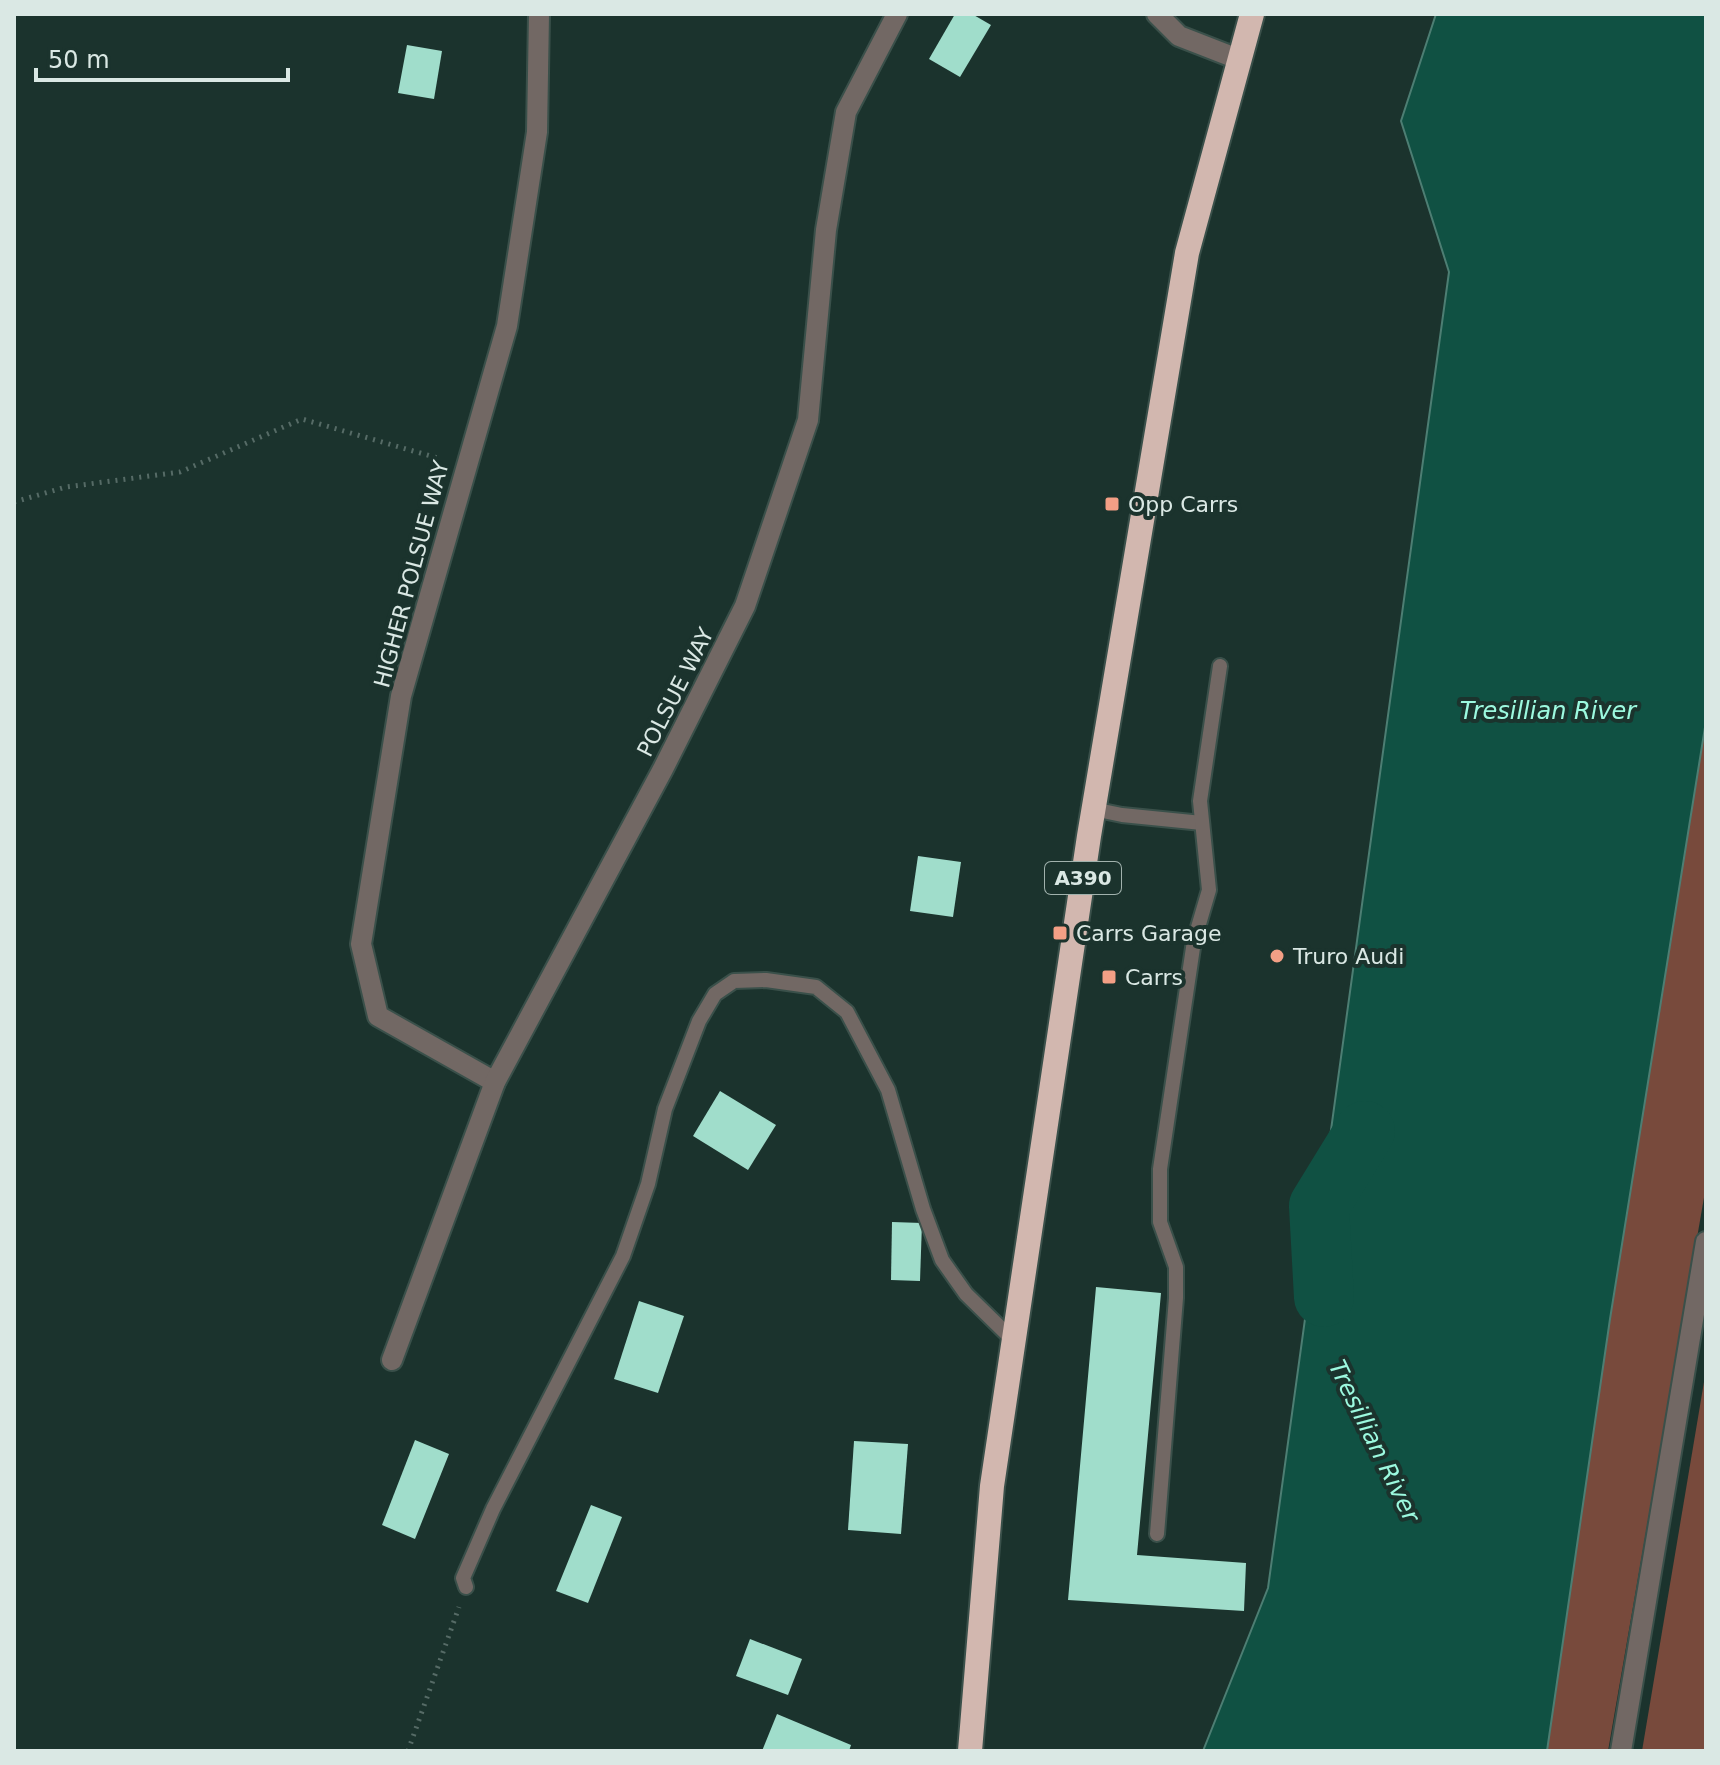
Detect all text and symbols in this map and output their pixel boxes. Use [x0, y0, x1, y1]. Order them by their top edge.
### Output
scale bar [36, 32, 288, 82]
text: 50 m [48, 46, 110, 74]
street label: HIGHER POLSUE WAY [369, 457, 454, 690]
place label: Opp Carrs [1128, 492, 1238, 517]
marker: Opp Carrs [1103, 495, 1121, 513]
street label: POLSUE WAY [632, 623, 719, 761]
water label: Tresillian River [1460, 697, 1638, 725]
road number: A390 [1045, 862, 1121, 894]
place label: Carrs Garage [1076, 921, 1222, 946]
marker: Carrs Garage [1051, 924, 1069, 942]
place label: Truro Audi [1292, 944, 1404, 969]
marker: Truro Audi [1268, 947, 1286, 965]
place label: Carrs [1125, 965, 1183, 990]
marker: Carrs [1100, 968, 1118, 986]
water label: Tresillian River [1323, 1356, 1426, 1528]

